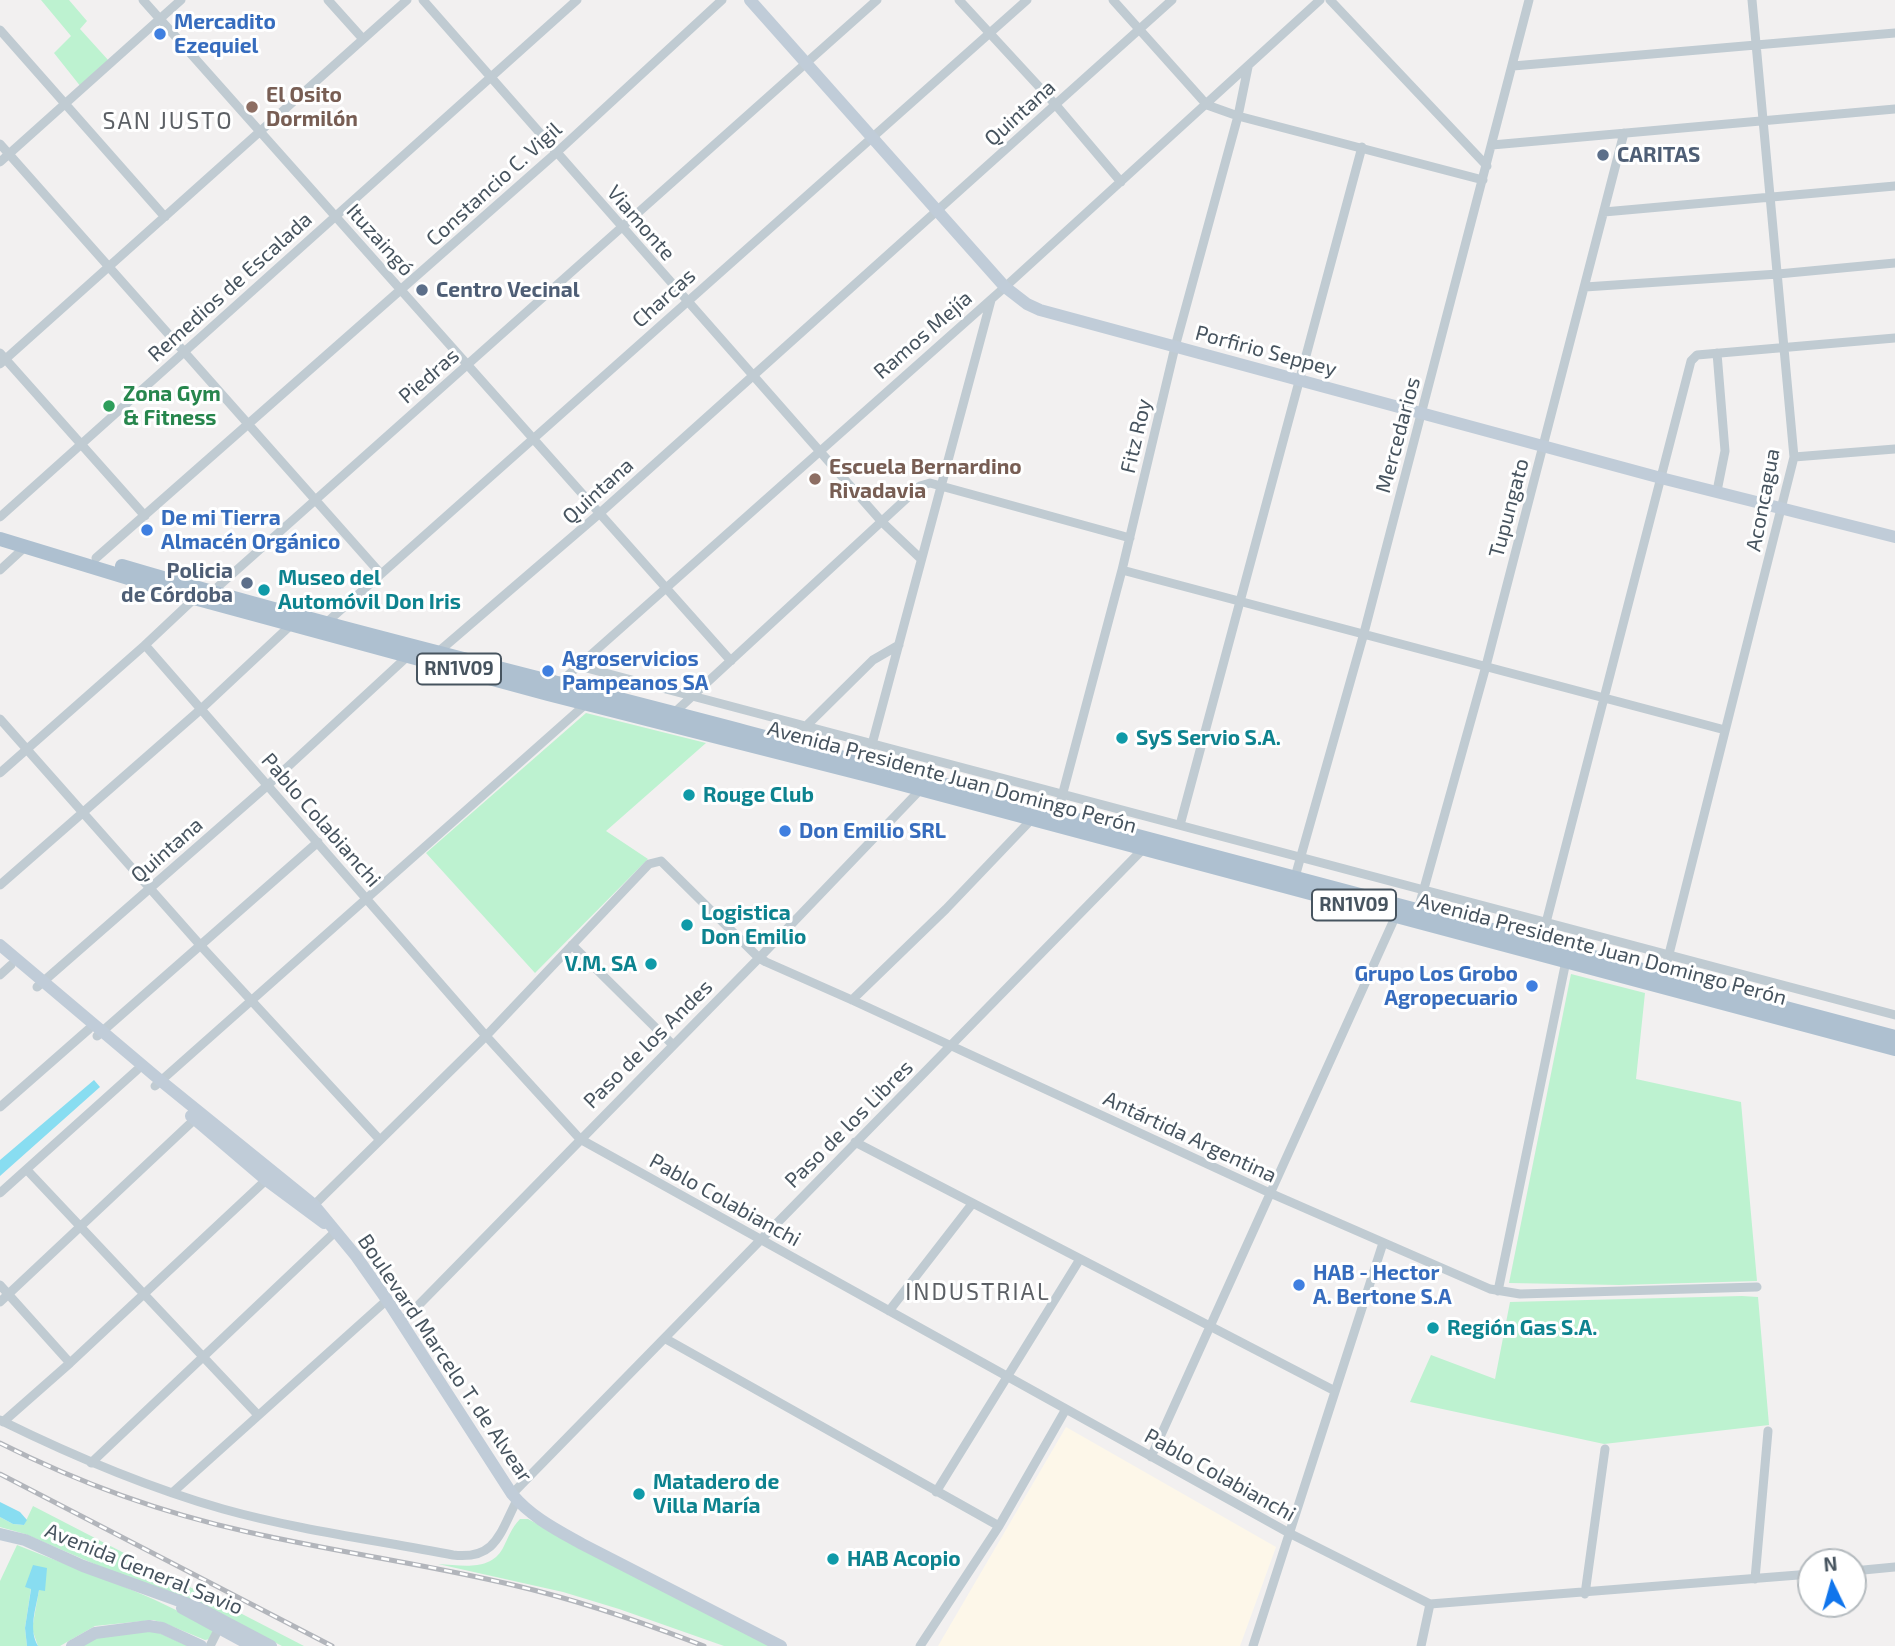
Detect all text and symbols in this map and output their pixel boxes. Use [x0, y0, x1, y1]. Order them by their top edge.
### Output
place label: Mercadito Ezequiel [174, 9, 276, 59]
marker: Mercadito Ezequiel [152, 26, 168, 42]
street label: Quintana [979, 75, 1061, 151]
place label: El Osito Dormilón [266, 82, 358, 132]
marker: El Osito Dormilón [244, 99, 260, 115]
district label: SAN JUSTO [104, 107, 232, 135]
street label: Constancio C. Vigil [421, 117, 567, 251]
place label: CARITAS [1617, 142, 1700, 168]
marker: CARITAS [1595, 147, 1611, 163]
street label: Viamonte [602, 180, 680, 266]
street label: Ituzaingó [341, 199, 419, 281]
street label: Remedios de Escalada [143, 207, 317, 367]
street label: Charcas [627, 263, 701, 333]
place label: Centro Vecinal [436, 277, 580, 303]
marker: Centro Vecinal [414, 282, 430, 298]
street label: Ramos Mejía [869, 286, 977, 384]
street label: Porfirio Seppey [1193, 320, 1339, 382]
street label: Piedras [394, 343, 464, 409]
street label: Mercedarios [1370, 374, 1426, 496]
place label: Zona Gym & Fitness [123, 381, 221, 431]
street label: Fitz Roy [1115, 396, 1157, 476]
marker: Zona Gym & Fitness [101, 398, 117, 414]
street label: Aconcagua [1741, 446, 1785, 554]
street label: Quintana [557, 453, 639, 529]
place label: Escuela Bernardino Rivadavia [829, 454, 1022, 504]
street label: Tupungato [1484, 456, 1534, 560]
marker: Escuela Bernardino Rivadavia [807, 471, 823, 487]
place label: De mi Tierra Almacén Orgánico [161, 505, 340, 555]
marker: De mi Tierra Almacén Orgánico [139, 522, 155, 538]
place label: Policia de Córdoba [121, 558, 233, 608]
place label: Museo del Automóvil Don Iris [278, 565, 461, 615]
marker: Policia de Córdoba [239, 575, 255, 591]
marker: Museo del Automóvil Don Iris [256, 582, 272, 598]
place label: Agroservicios Pampeanos SA [562, 646, 708, 696]
road number: RN1V09 [417, 654, 501, 684]
marker: Agroservicios Pampeanos SA [540, 663, 556, 679]
street label: Avenida Presidente Juan Domingo Perón [765, 716, 1139, 838]
place label: SyS Servio S.A. [1136, 725, 1281, 751]
marker: SyS Servio S.A. [1114, 730, 1130, 746]
street label: Pablo Colabianchi [256, 748, 386, 892]
place label: Rouge Club [703, 782, 814, 808]
marker: Rouge Club [681, 787, 697, 803]
street label: Quintana [126, 812, 208, 888]
place label: Don Emilio SRL [799, 818, 946, 844]
marker: Don Emilio SRL [777, 823, 793, 839]
street label: Avenida Presidente Juan Domingo Perón [1415, 888, 1789, 1010]
road number: RN1V09 [1312, 890, 1396, 920]
place label: Logistica Don Emilio [701, 900, 806, 950]
marker: Logistica Don Emilio [679, 917, 695, 933]
place label: V.M. SA [564, 951, 637, 977]
marker: V.M. SA [643, 956, 659, 972]
place label: Grupo Los Grobo Agropecuario [1354, 961, 1518, 1011]
street label: Paso de los Andes [578, 974, 718, 1114]
marker: Grupo Los Grobo Agropecuario [1524, 978, 1540, 994]
street label: Paso de los Libres [780, 1055, 918, 1193]
street label: Antártida Argentina [1099, 1086, 1281, 1188]
street label: Pablo Colabianchi [645, 1148, 805, 1252]
street label: Boulevard Marcelo T. de Alvear [352, 1229, 538, 1487]
place label: HAB - Hector A. Bertone S.A [1313, 1260, 1452, 1310]
marker: HAB - Hector A. Bertone S.A [1291, 1277, 1307, 1293]
district label: INDUSTRIAL [907, 1278, 1049, 1306]
place label: Región Gas S.A. [1447, 1315, 1597, 1341]
marker: Región Gas S.A. [1425, 1320, 1441, 1336]
street label: Pablo Colabianchi [1140, 1423, 1300, 1527]
place label: Matadero de Villa María [653, 1469, 779, 1519]
marker: Matadero de Villa María [631, 1486, 647, 1502]
street label: Avenida General Savio [41, 1518, 247, 1620]
place label: HAB Acopio [847, 1546, 961, 1572]
north arrow [1797, 1548, 1867, 1618]
marker: HAB Acopio [825, 1551, 841, 1567]
text: N [1822, 1552, 1838, 1576]

